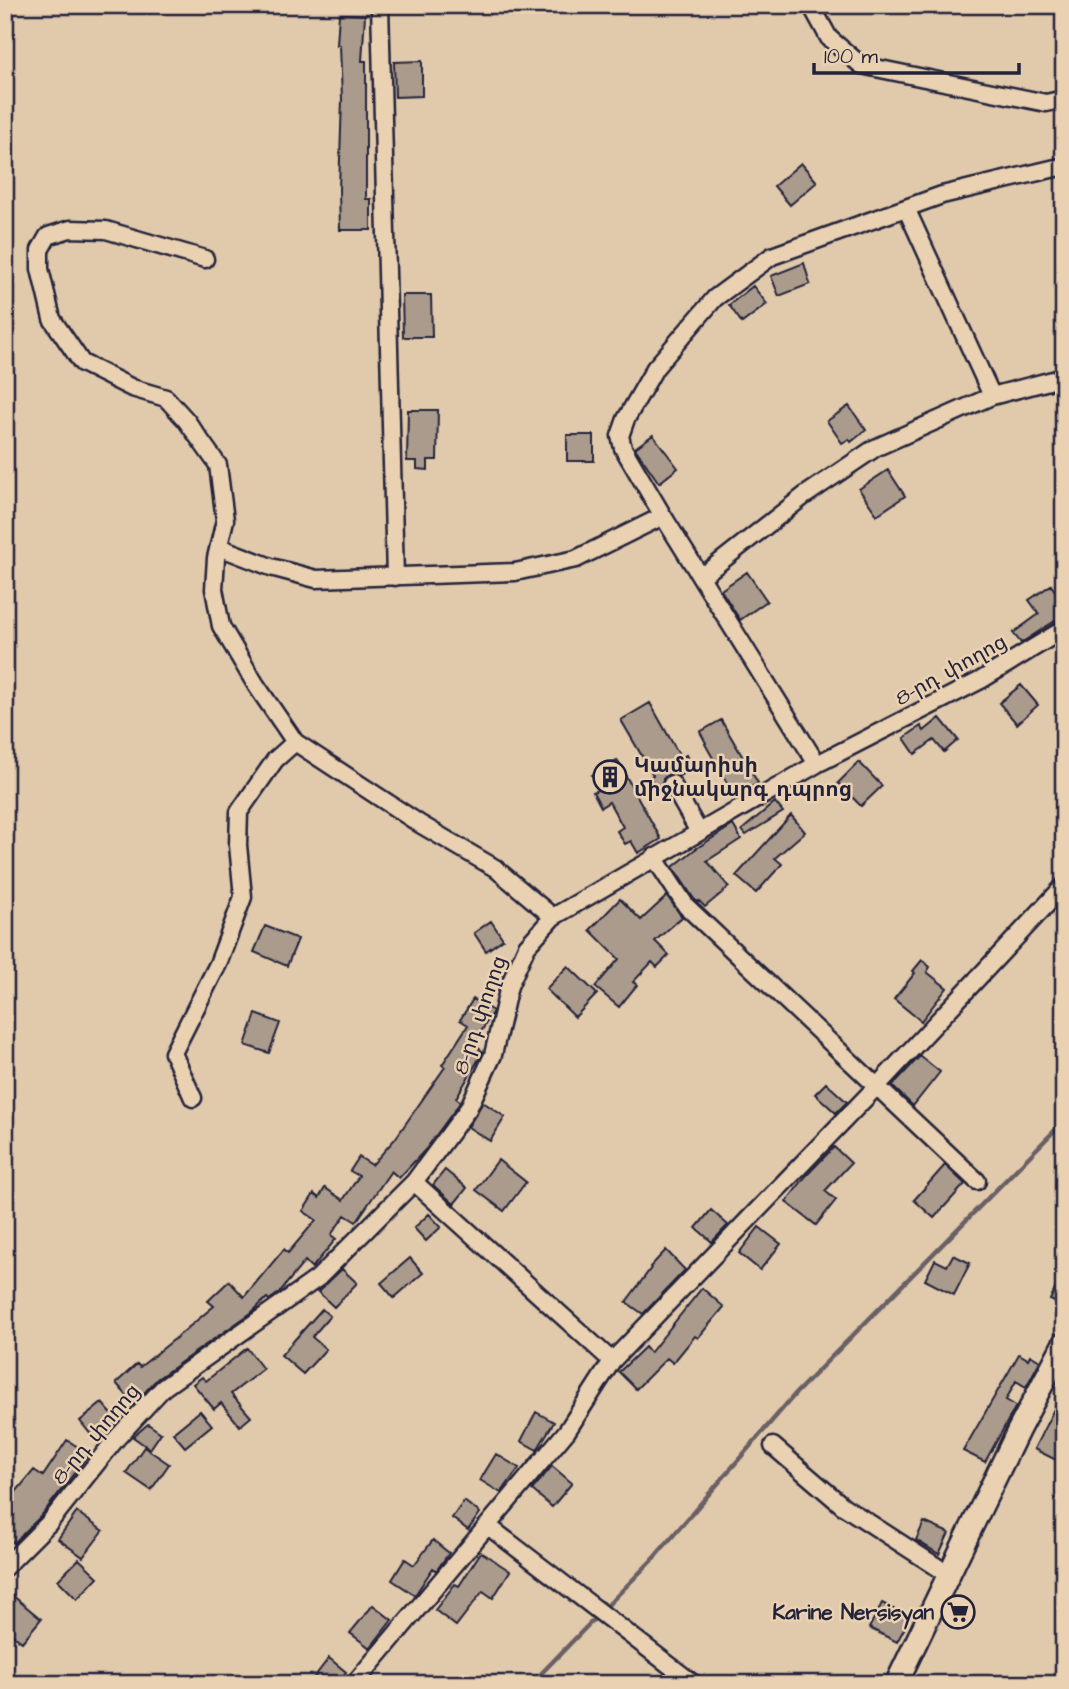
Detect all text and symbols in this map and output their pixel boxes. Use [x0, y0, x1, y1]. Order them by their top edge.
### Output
scale bar [814, 32, 1018, 76]
text: 100 m [824, 42, 879, 71]
street label: 8-րդ փողոց [890, 627, 1012, 713]
place label: Կամարիսի միջնակարգ դպրոց [634, 751, 852, 804]
building icon: Կամարիսի միջնակարգ դպրոց [591, 758, 629, 796]
street label: 8-րդ փողոց [446, 952, 514, 1078]
street label: 8-րդ փողոց [45, 1377, 147, 1491]
supermarket icon: Karine Nersisyan [939, 1593, 977, 1631]
place label: Karine Nersisyan [772, 1598, 934, 1630]

